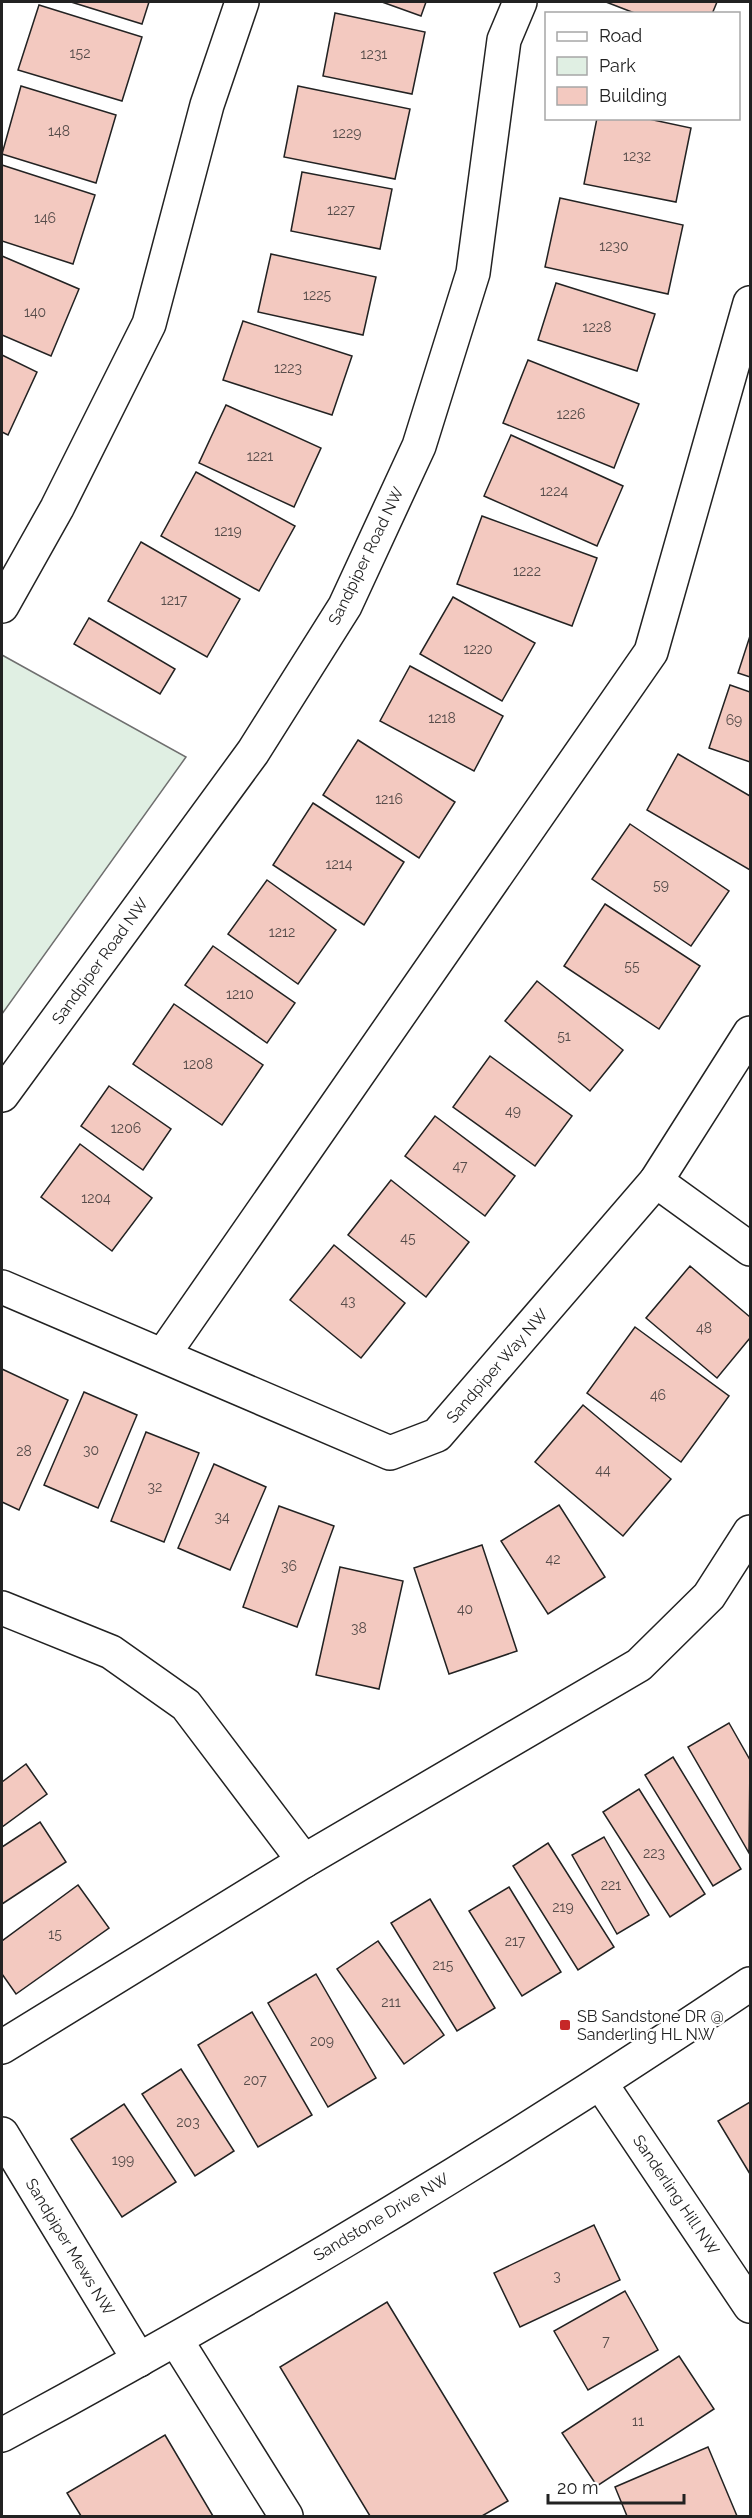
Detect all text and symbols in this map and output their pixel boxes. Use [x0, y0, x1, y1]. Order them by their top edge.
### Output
legend [545, 12, 740, 120]
text: Road [599, 25, 642, 46]
house number: 152 [70, 45, 90, 61]
house number: 1231 [361, 46, 387, 62]
text: Park [599, 55, 636, 76]
text: Building [599, 85, 667, 106]
house number: 148 [48, 123, 70, 139]
house number: 1229 [333, 125, 361, 141]
house number: 1232 [623, 148, 651, 164]
house number: 1227 [327, 202, 356, 218]
house number: 146 [34, 210, 56, 226]
house number: 1230 [599, 238, 629, 254]
house number: 1225 [303, 287, 331, 303]
house number: 140 [24, 304, 46, 320]
house number: 1228 [583, 319, 611, 335]
house number: 1223 [274, 360, 302, 376]
house number: 1226 [556, 406, 586, 422]
house number: 1221 [247, 448, 273, 464]
house number: 1224 [540, 483, 568, 499]
street label: Sandpiper Road NW [324, 484, 408, 628]
house number: 1219 [214, 523, 242, 539]
house number: 1222 [513, 563, 541, 579]
house number: 1217 [161, 592, 188, 608]
house number: 1220 [463, 641, 493, 657]
house number: 1218 [428, 710, 456, 726]
house number: 69 [726, 712, 742, 728]
house number: 1216 [375, 791, 403, 807]
house number: 1214 [326, 856, 353, 872]
house number: 59 [653, 877, 669, 893]
street label: Sandpiper Road NW [48, 894, 152, 1028]
house number: 1212 [269, 924, 295, 940]
house number: 55 [624, 958, 640, 974]
house number: 1210 [226, 986, 254, 1002]
house number: 51 [557, 1028, 571, 1044]
house number: 1208 [183, 1056, 213, 1072]
house number: 49 [505, 1103, 521, 1119]
house number: 1206 [111, 1120, 141, 1136]
house number: 47 [452, 1158, 468, 1174]
house number: 1204 [81, 1190, 111, 1206]
house number: 45 [400, 1230, 416, 1246]
house number: 43 [340, 1293, 356, 1309]
street label: Sandpiper Way NW [442, 1305, 552, 1427]
house number: 48 [696, 1320, 712, 1336]
house number: 46 [650, 1387, 666, 1403]
house number: 30 [83, 1442, 99, 1458]
house number: 28 [16, 1443, 32, 1459]
house number: 44 [595, 1462, 611, 1478]
house number: 32 [148, 1479, 162, 1495]
house number: 34 [214, 1509, 230, 1525]
house number: 42 [546, 1551, 560, 1567]
house number: 36 [281, 1558, 297, 1574]
house number: 40 [457, 1601, 473, 1617]
house number: 38 [351, 1620, 367, 1636]
house number: 223 [643, 1845, 665, 1861]
house number: 221 [601, 1877, 621, 1893]
house number: 219 [552, 1899, 574, 1915]
house number: 15 [48, 1926, 62, 1942]
house number: 217 [505, 1933, 526, 1949]
house number: 215 [433, 1957, 454, 1973]
house number: 211 [381, 1994, 401, 2010]
place label: SB Sandstone DR @ Sanderling HL NW [577, 2007, 724, 2044]
marker: SB Sandstone DR @ Sanderling HL NW [558, 2018, 572, 2032]
house number: 209 [310, 2033, 334, 2049]
house number: 207 [243, 2072, 267, 2088]
house number: 203 [176, 2114, 200, 2130]
street label: Sanderling Hill NW [629, 2131, 723, 2259]
house number: 199 [112, 2152, 134, 2168]
street label: Sandstone Drive NW [310, 2169, 452, 2265]
street label: Sandpiper Mews NW [22, 2175, 119, 2319]
house number: 3 [553, 2268, 561, 2284]
house number: 7 [602, 2333, 610, 2349]
house number: 11 [632, 2413, 644, 2429]
scale bar [548, 2467, 684, 2505]
text: 20 m [557, 2477, 599, 2498]

